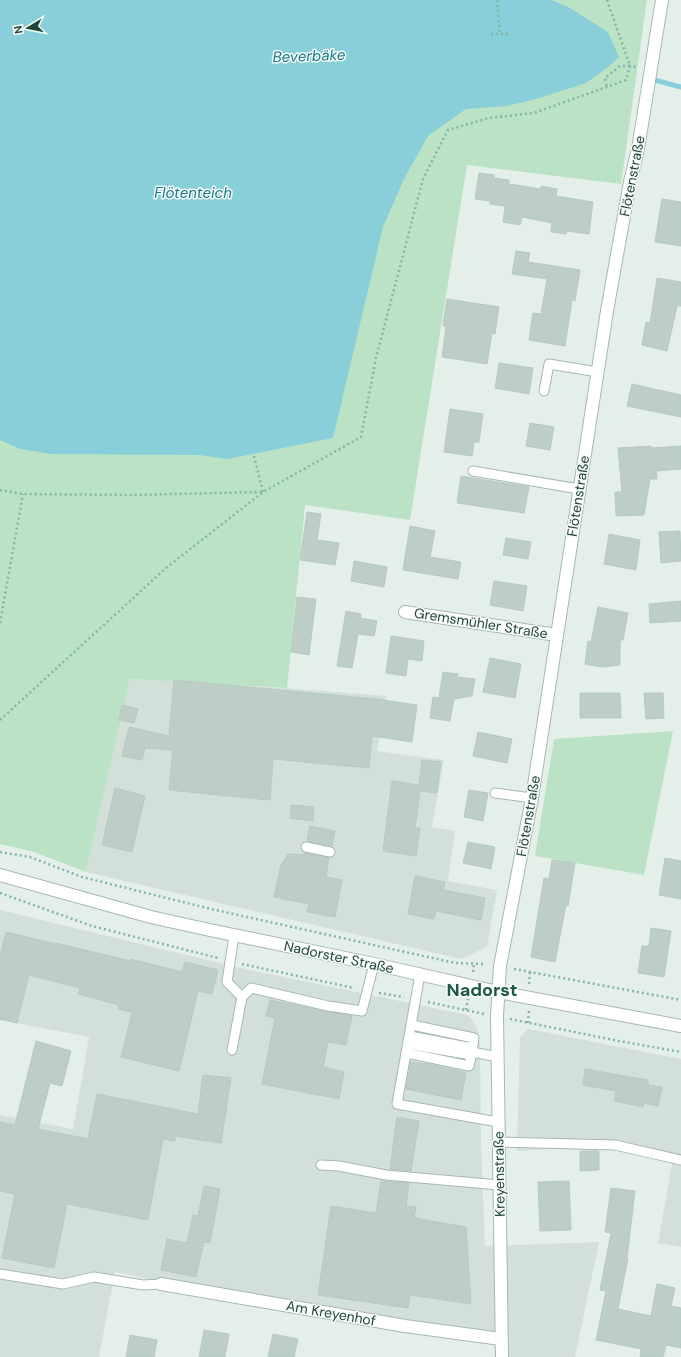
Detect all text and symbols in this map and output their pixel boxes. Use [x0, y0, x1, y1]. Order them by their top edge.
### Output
north arrow [8, 8, 48, 48]
text: N [11, 25, 26, 35]
water label: Beverbäke [272, 45, 346, 67]
street label: Flötenstraße [615, 134, 649, 218]
water label: Flötenteich [154, 183, 232, 203]
street label: Flötenstraße [563, 454, 593, 538]
street label: Gremsmühler Straße [413, 604, 549, 642]
street label: Flötenstraße [512, 774, 544, 858]
street label: Nadorster Straße [282, 937, 396, 977]
district label: Nadorst [447, 978, 517, 1002]
street label: Kreyenstraße [489, 1131, 509, 1217]
street label: Am Kreyenhof [285, 1296, 377, 1330]

